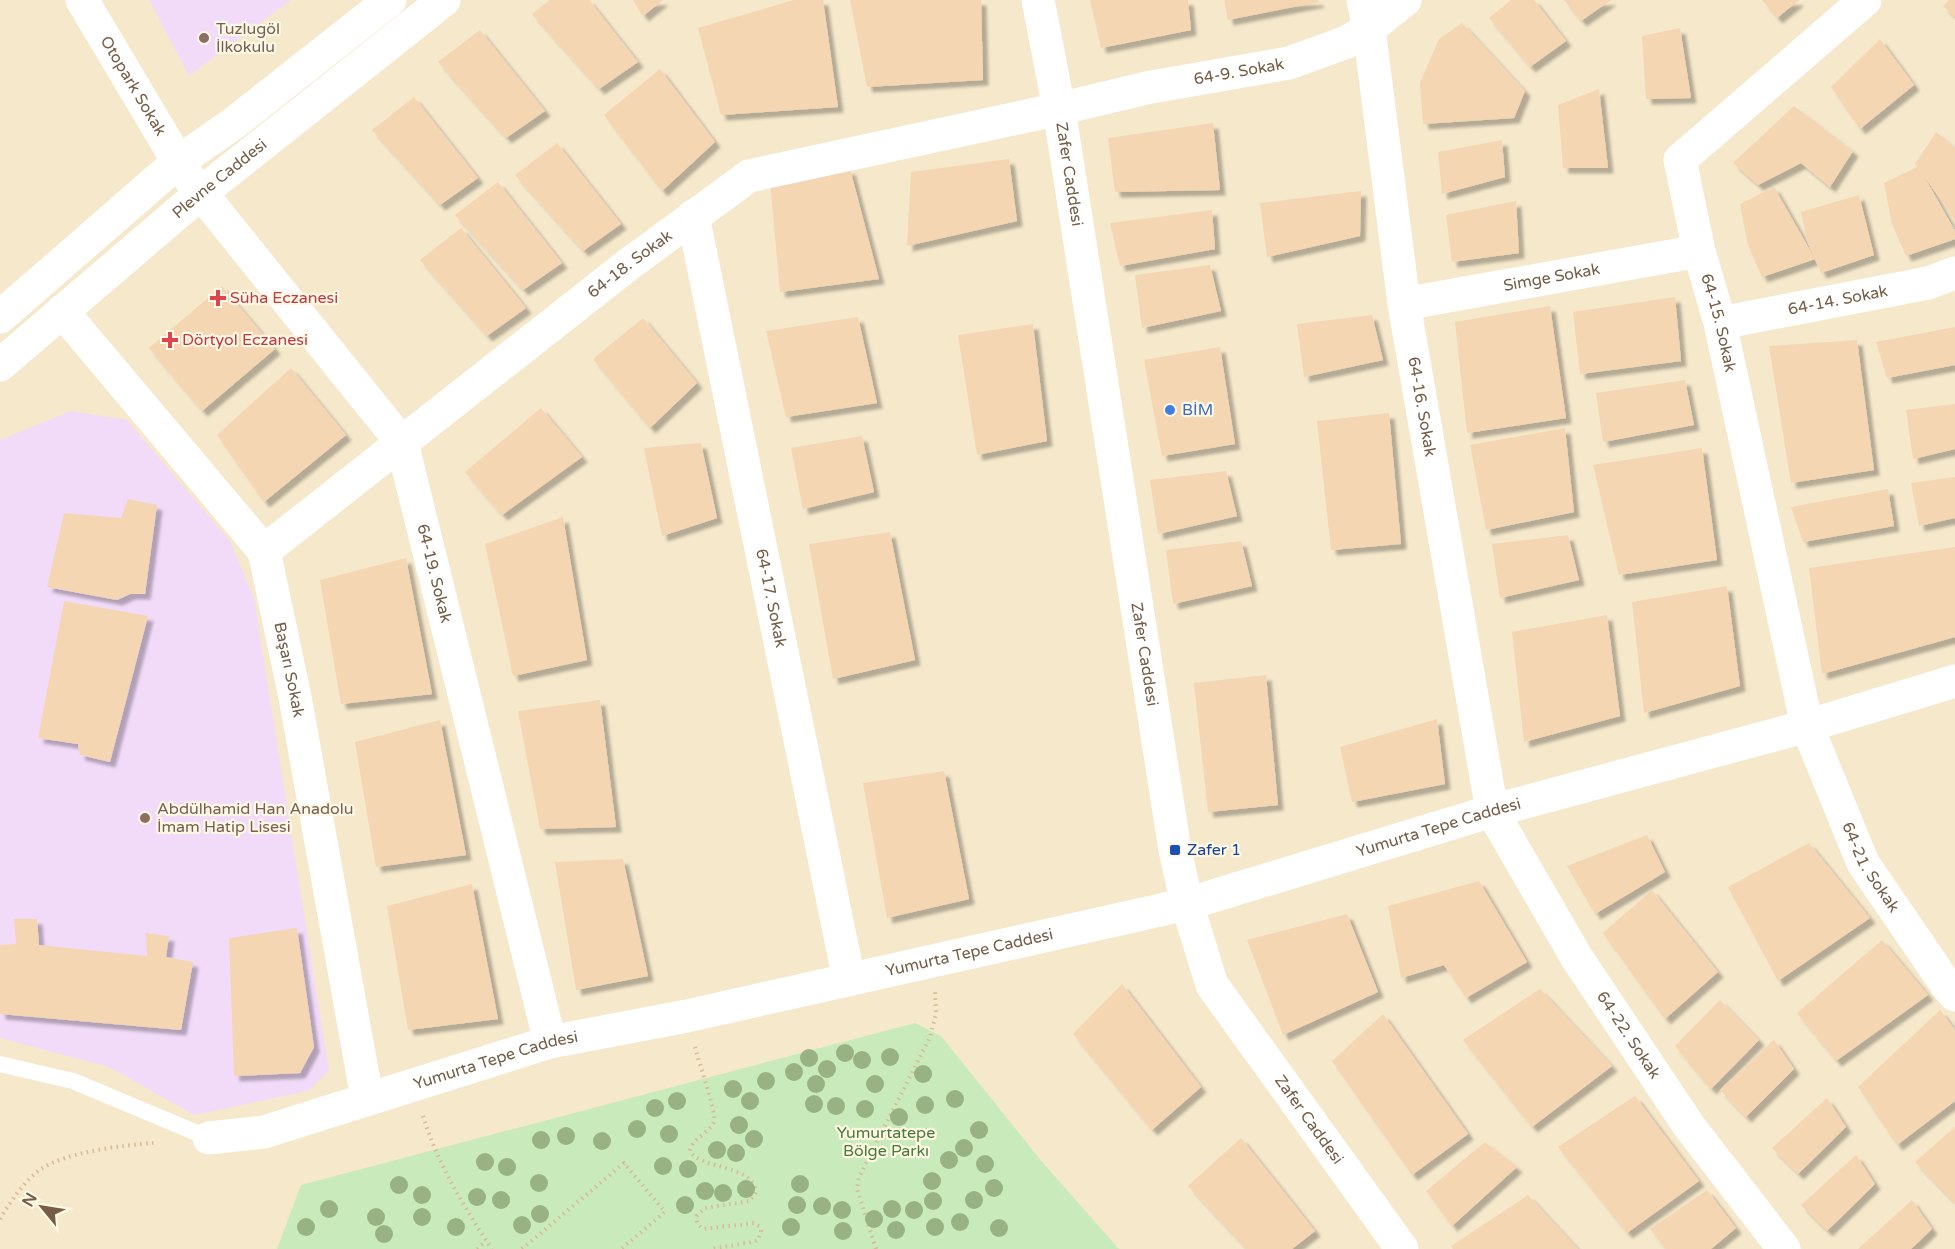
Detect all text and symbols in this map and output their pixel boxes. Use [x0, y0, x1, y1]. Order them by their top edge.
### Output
place label: Tuzlugöl İlkokulu [216, 19, 280, 57]
marker: Tuzlugöl İlkokulu [197, 31, 211, 45]
street label: Otopark Sokak [96, 32, 171, 140]
street label: 64-9. Sokak [1192, 54, 1286, 89]
street label: Zafer Caddesi [1051, 121, 1087, 228]
street label: Plevne Caddesi [168, 134, 271, 223]
street label: 64-18. Sokak [584, 225, 676, 303]
street label: Simge Sokak [1502, 259, 1602, 296]
street label: 64-15. Sokak [1696, 271, 1740, 374]
street label: 64-14. Sokak [1786, 281, 1890, 320]
place label: Süha Eczanesi [230, 288, 338, 308]
marker: Süha Eczanesi [211, 291, 225, 305]
place label: Dörtyol Eczanesi [182, 330, 308, 350]
marker: Dörtyol Eczanesi [163, 333, 177, 347]
street label: 64-16. Sokak [1403, 355, 1440, 458]
place label: BİM [1182, 400, 1213, 420]
marker: BİM [1163, 403, 1177, 417]
street label: 64-19. Sokak [412, 522, 456, 625]
street label: 64-17. Sokak [751, 547, 791, 650]
street label: Zafer Caddesi [1126, 601, 1162, 708]
street label: Başarı Sokak [269, 620, 309, 719]
street label: Yumurta Tepe Caddesi [1354, 794, 1523, 862]
place label: Abdülhamid Han Anadolu İmam Hatip Lisesi [157, 799, 354, 837]
marker: Abdülhamid Han Anadolu İmam Hatip Lisesi [138, 811, 152, 825]
street label: 64-21. Sokak [1837, 819, 1904, 917]
place label: Zafer 1 [1187, 840, 1241, 860]
marker: Zafer 1 [1168, 843, 1182, 857]
street label: Yumurta Tepe Caddesi [884, 924, 1055, 981]
street label: 64-22. Sokak [1592, 988, 1665, 1083]
street label: Yumurta Tepe Caddesi [411, 1027, 580, 1094]
street label: Zafer Caddesi [1270, 1071, 1348, 1168]
park label: Yumurtatepe Bölge Parkı [837, 1123, 935, 1161]
north arrow [12, 1177, 72, 1237]
text: N [18, 1189, 42, 1211]

